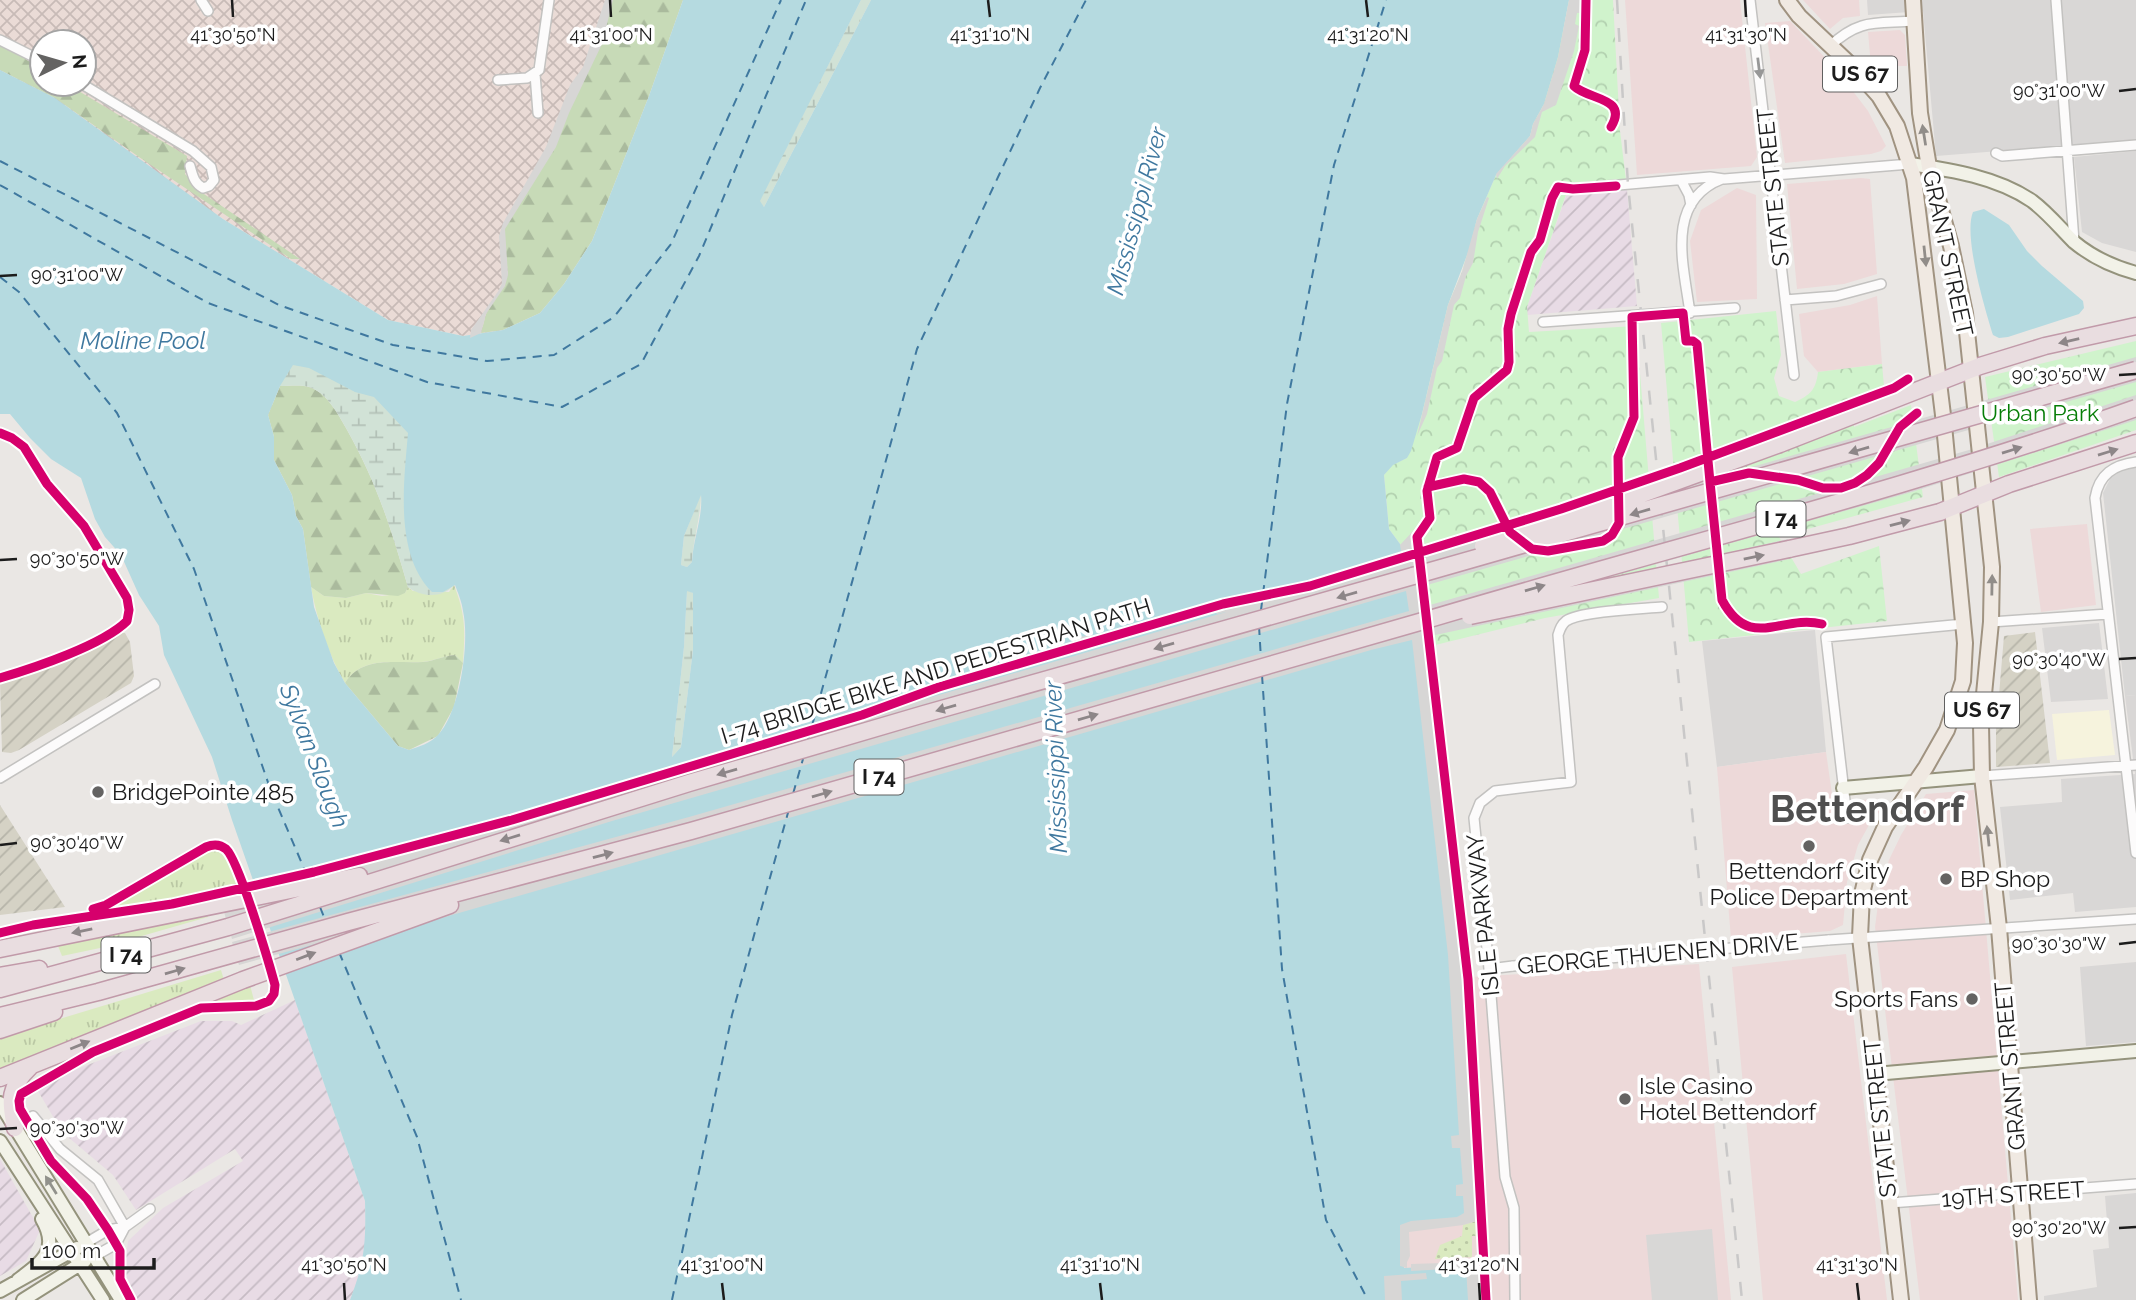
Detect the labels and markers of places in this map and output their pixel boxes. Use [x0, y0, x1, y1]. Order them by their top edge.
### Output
place label: BridgePointe 485 [112, 778, 294, 805]
marker: BridgePointe 485 [90, 784, 106, 800]
marker: Bettendorf City Police Department [1801, 838, 1817, 854]
place label: Bettendorf City Police Department [1709, 857, 1909, 910]
place label: BP Shop [1960, 865, 2050, 892]
marker: BP Shop [1938, 871, 1954, 887]
place label: Sports Fans [1834, 985, 1958, 1012]
marker: Sports Fans [1964, 991, 1980, 1007]
place label: Isle Casino Hotel Bettendorf [1639, 1072, 1818, 1125]
marker: Isle Casino Hotel Bettendorf [1617, 1091, 1633, 1107]

